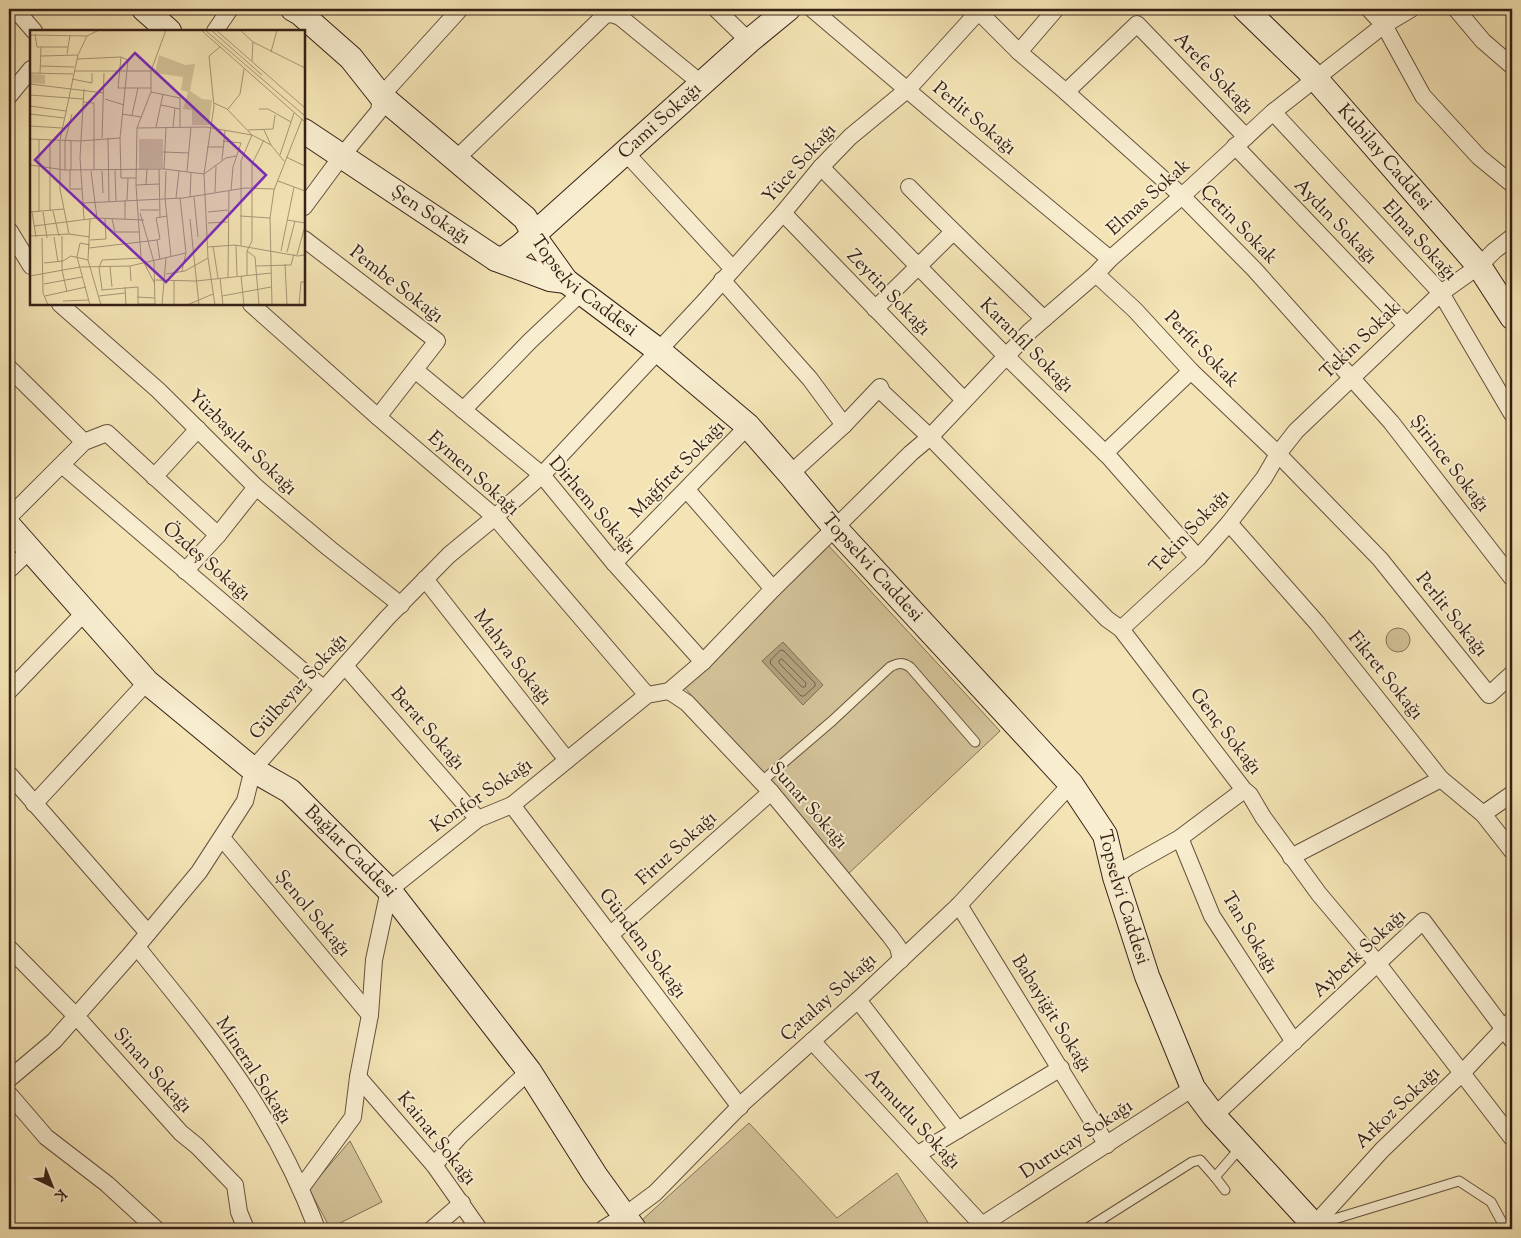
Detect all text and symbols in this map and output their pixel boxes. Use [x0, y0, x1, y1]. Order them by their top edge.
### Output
street label: Arefe Sokağı [1167, 27, 1259, 121]
inset map [30, 30, 305, 305]
street label: Cami Sokağı [612, 76, 708, 166]
street label: Perlit Sokağı [926, 76, 1022, 162]
street label: Kubilay Caddesi [1330, 98, 1439, 217]
street label: Yüce Sokağı [757, 118, 843, 210]
street label: Elmas Sokak [1101, 153, 1197, 243]
street label: Aydın Sokağı [1287, 173, 1383, 271]
street label: Şen Sokağı [385, 179, 476, 252]
street label: Çetin Sokak [1193, 179, 1284, 271]
street label: Elma Sokağı [1375, 195, 1463, 287]
street label: Topselvi Caddesi [524, 230, 643, 343]
street label: Pembe Sokağı [343, 240, 449, 330]
street label: Zeytin Sokağı [840, 244, 936, 342]
street label: Karanfil Sokağı [973, 293, 1079, 399]
street label: Tekin Sokak [1315, 295, 1408, 386]
street label: Perfit Sokak [1157, 305, 1245, 395]
street label: Yüzbaşılar Sokağı [181, 384, 303, 502]
street label: Şirince Sokağı [1402, 410, 1496, 518]
street label: Mağfiret Sokağı [624, 415, 732, 525]
street label: Eymen Sokağı [421, 425, 525, 523]
street label: Dirhem Sokağı [542, 451, 642, 561]
street label: Tekin Sokağı [1144, 484, 1236, 580]
street label: Topselvi Caddesi [815, 507, 929, 628]
street label: Özdeş Sokağı [156, 516, 256, 608]
street label: Perlit Sokağı [1408, 567, 1494, 663]
street label: Mahya Sokağı [466, 605, 558, 711]
street label: Fikret Sokağı [1341, 626, 1429, 726]
street label: Gülbeyaz Sokağı [244, 628, 354, 746]
street label: Berat Sokağı [383, 682, 471, 776]
street label: Genç Sokağı [1183, 683, 1267, 781]
street label: Konfor Sokağı [426, 752, 538, 840]
street label: Sunar Sokağı [762, 756, 854, 856]
street label: Bağlar Caddesi [298, 799, 403, 903]
street label: Firuz Sokağı [631, 806, 723, 892]
street label: Topselvi Caddesi [1091, 827, 1156, 968]
street label: Şenol Sokağı [268, 865, 356, 963]
street label: Gündem Sokağı [592, 883, 692, 1005]
street label: Tan Sokağı [1214, 887, 1284, 979]
street label: Ayberk Sokağı [1307, 903, 1413, 1005]
street label: Çatalay Sokağı [775, 947, 883, 1049]
street label: Babayiğit Sokağı [1004, 950, 1098, 1078]
street label: Mineral Sokağı [208, 1012, 298, 1130]
street label: Sinan Sokağı [106, 1022, 198, 1120]
street label: Arkoz Sokağı [1349, 1060, 1447, 1156]
street label: Armutlu Sokağı [858, 1062, 966, 1176]
street label: Kainat Sokağı [390, 1086, 482, 1192]
street label: Duruçay Sokağı [1015, 1093, 1139, 1187]
north arrow [28, 1160, 78, 1210]
text: K [48, 1183, 70, 1205]

